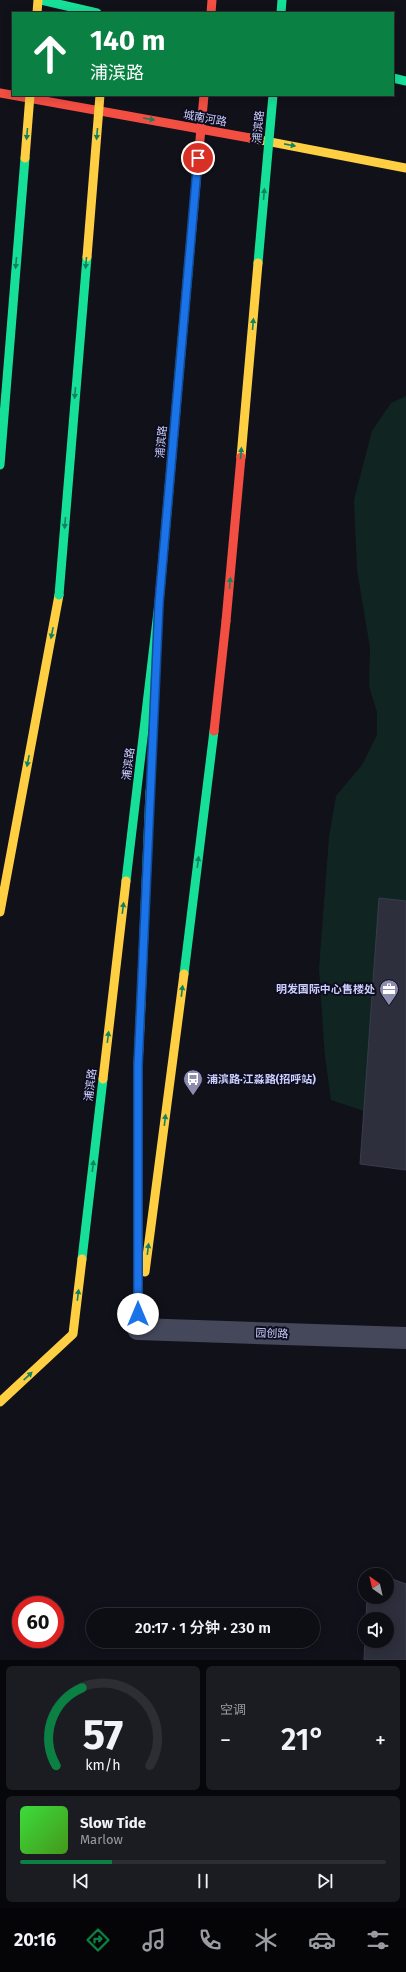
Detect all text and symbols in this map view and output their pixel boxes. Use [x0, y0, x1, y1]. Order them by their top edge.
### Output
text: 140 m [90, 24, 166, 57]
icon: ahead [24, 28, 76, 80]
text: 浦滨路 [90, 62, 144, 84]
street label: 城南河路 [182, 108, 228, 129]
street label: 浦滨路 [251, 110, 266, 144]
one-way arrow [142, 117, 155, 123]
one-way arrow [23, 128, 30, 140]
one-way arrow [93, 128, 100, 140]
pin [181, 141, 215, 175]
one-way arrow [284, 143, 296, 149]
icon: arrive [187, 147, 209, 169]
one-way arrow [261, 188, 268, 200]
one-way arrow [13, 257, 20, 269]
one-way arrow [83, 257, 89, 269]
one-way arrow [249, 318, 256, 330]
one-way arrow [72, 387, 79, 399]
street label: 浦滨路 [154, 425, 169, 459]
one-way arrow [238, 447, 245, 459]
one-way arrow [61, 517, 68, 529]
one-way arrow [226, 577, 233, 589]
one-way arrow [48, 627, 54, 639]
street label: 浦滨路 [120, 747, 137, 781]
one-way arrow [25, 755, 31, 767]
one-way arrow [195, 856, 201, 868]
one-way arrow [120, 902, 126, 914]
office icon: 明发国际中心售楼处 [378, 978, 400, 1006]
place label: 明发国际中心售楼处 [276, 983, 375, 996]
one-way arrow [179, 985, 185, 997]
one-way arrow [105, 1031, 111, 1043]
street label: 浦滨路 [82, 1068, 99, 1102]
bus stop icon: 浦滨路·江淼路(招呼站) [182, 1068, 204, 1096]
place label: 浦滨路·江淼路(招呼站) [207, 1073, 316, 1086]
one-way arrow [162, 1114, 168, 1126]
one-way arrow [90, 1160, 96, 1172]
one-way arrow [145, 1243, 151, 1255]
one-way arrow [74, 1289, 81, 1301]
position arrow [117, 1293, 159, 1335]
street label: 园创路 [255, 1326, 289, 1341]
one-way arrow [23, 1371, 34, 1380]
north arrow [358, 1568, 394, 1604]
map controls [358, 1568, 394, 1648]
speed limit sign: 60 [12, 1596, 64, 1648]
button: sound [358, 1612, 394, 1648]
text: 20:17 · 1 分钟 · 230 m [135, 1619, 271, 1637]
text: 空调 [220, 1702, 246, 1717]
text: 57 [83, 1710, 123, 1760]
text: 21° [281, 1722, 325, 1758]
text: − [220, 1727, 231, 1754]
text: + [375, 1727, 386, 1754]
text: km/h [85, 1757, 121, 1774]
text: Slow Tide [80, 1814, 146, 1832]
text: Marlow [80, 1832, 123, 1847]
icon: previous [70, 1870, 92, 1892]
icon: pause [192, 1870, 214, 1892]
icon: next [314, 1870, 336, 1892]
icon: directions [84, 1926, 112, 1954]
icon: music [140, 1926, 168, 1954]
icon: phone [196, 1926, 224, 1954]
icon: climate [252, 1926, 280, 1954]
icon: car [308, 1926, 336, 1954]
icon: filters [364, 1926, 392, 1954]
text: 20:16 [14, 1929, 56, 1951]

